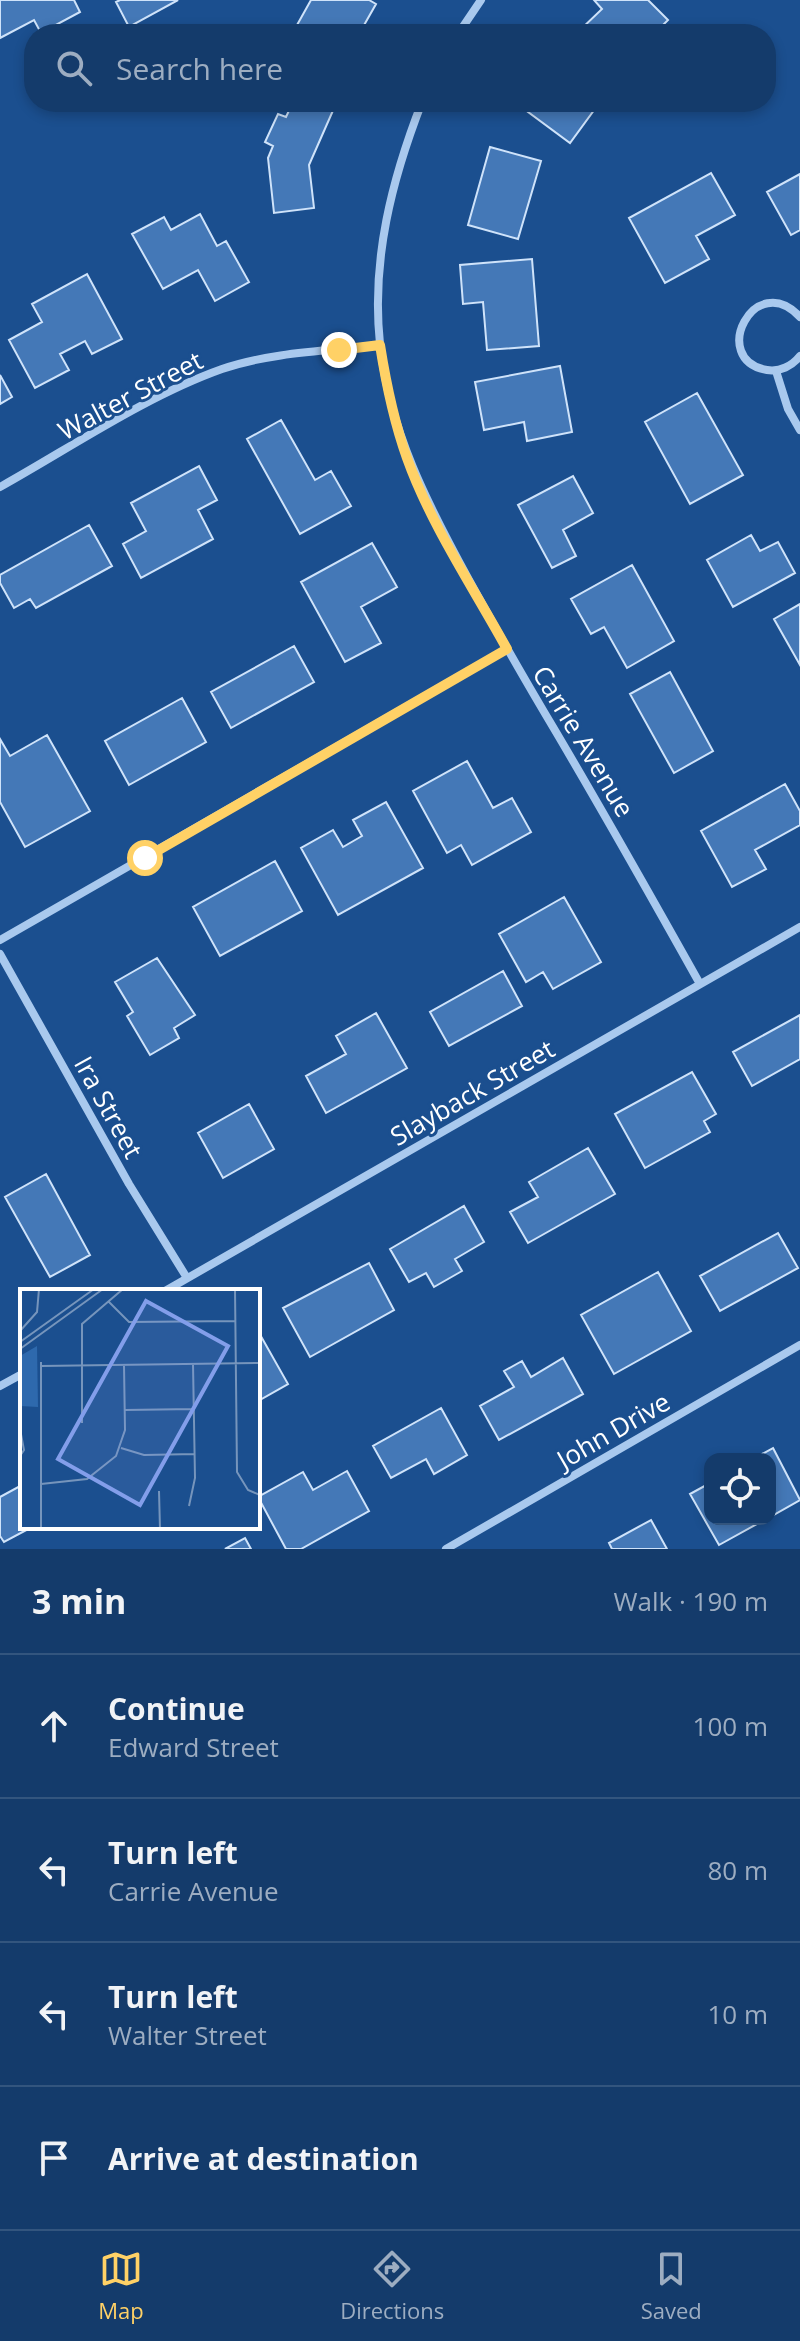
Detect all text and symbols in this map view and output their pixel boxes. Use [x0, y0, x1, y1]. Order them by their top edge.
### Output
search box [24, 24, 776, 112]
icon: search [52, 46, 96, 90]
text: Search here [116, 48, 283, 89]
route end [321, 332, 357, 368]
street label: Walter Street [51, 342, 209, 448]
street label: Carrie Avenue [525, 659, 643, 823]
route start [127, 840, 163, 876]
street label: Slayback Street [383, 1030, 561, 1154]
street label: Ira Street [66, 1049, 152, 1165]
inset map [20, 1289, 260, 1529]
street label: John Drive [547, 1383, 676, 1478]
map controls [704, 1453, 776, 1525]
button: locate [704, 1453, 776, 1525]
text: 3 min [32, 1578, 126, 1624]
text: Walk · 190 m [614, 1583, 768, 1619]
text: Continue [108, 1688, 245, 1729]
icon: ahead [32, 1704, 76, 1748]
text: 100 m [693, 1708, 768, 1744]
text: Edward Street [108, 1729, 279, 1765]
text: Turn left [108, 1832, 238, 1873]
icon: left [32, 1848, 76, 1892]
text: 80 m [707, 1852, 768, 1888]
text: Carrie Avenue [108, 1873, 279, 1909]
text: Turn left [108, 1976, 238, 2017]
icon: left [32, 1992, 76, 2036]
text: 10 m [707, 1996, 768, 2032]
text: Walter Street [108, 2017, 267, 2053]
icon: arrive [32, 2136, 76, 2180]
text: Arrive at destination [108, 2138, 419, 2179]
tab: Map [98, 2247, 144, 2325]
tab: Directions [340, 2247, 444, 2325]
tab: Saved [641, 2247, 702, 2325]

